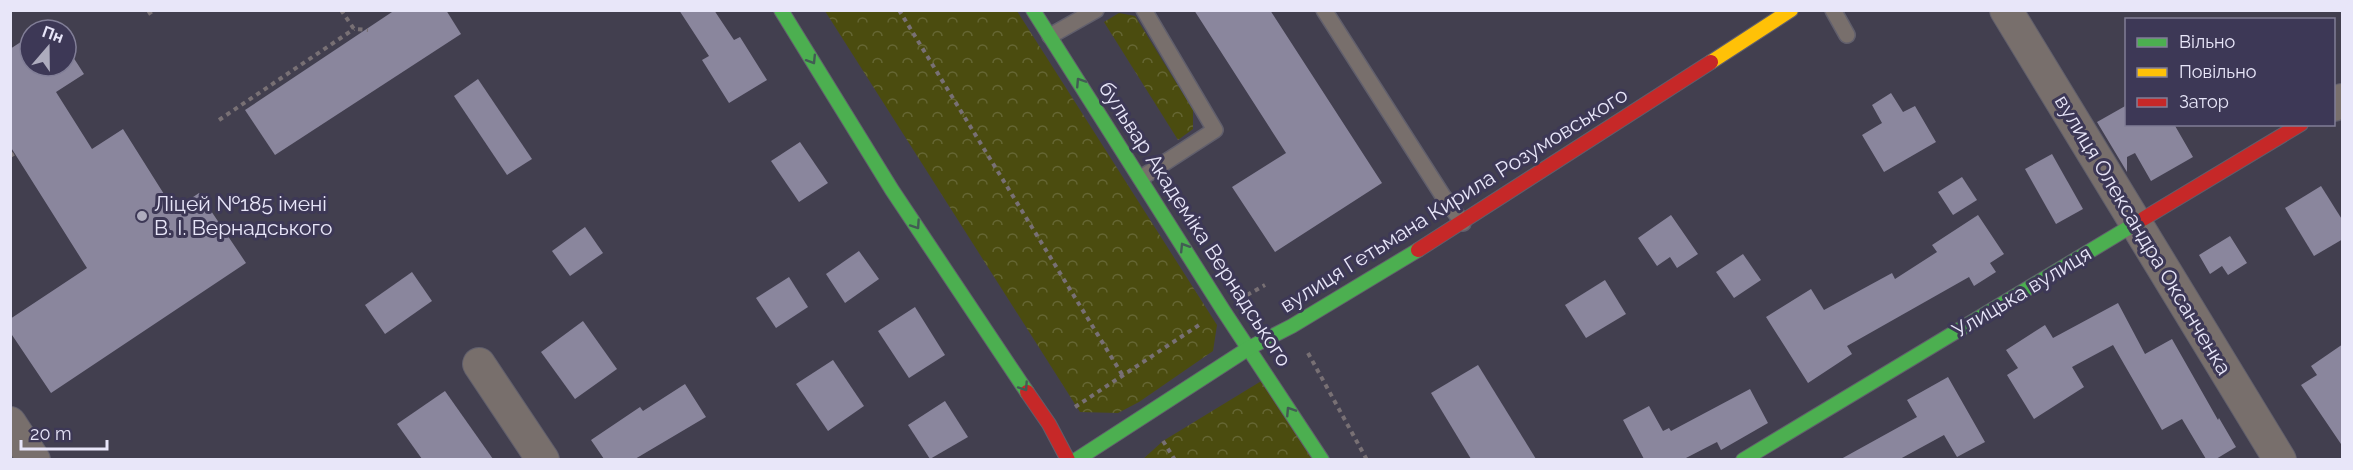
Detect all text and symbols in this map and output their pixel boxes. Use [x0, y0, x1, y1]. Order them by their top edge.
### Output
north arrow [18, 18, 78, 78]
legend [2125, 18, 2335, 126]
text: Пн [40, 22, 66, 47]
text: Вільно [2179, 31, 2235, 52]
one-way arrow [804, 54, 816, 64]
text: Повільно [2179, 61, 2257, 82]
street label: бульвар Академіка Вернадського [1094, 76, 1297, 371]
one-way arrow [1076, 78, 1087, 89]
street label: вулиця Гетьмана Кирила Розумовського [1276, 82, 1632, 317]
street label: вулиця Олександра Оксанченка [2050, 90, 2237, 379]
text: Затор [2179, 91, 2229, 112]
place label: Ліцей №185 імені В. І. Вернадського [154, 191, 333, 240]
marker: Ліцей №185 імені В. І. Вернадського [135, 209, 149, 223]
one-way arrow [909, 218, 920, 229]
street label: Улицька вулиця [1948, 240, 2096, 343]
one-way arrow [1180, 243, 1191, 254]
one-way arrow [1017, 381, 1029, 391]
one-way arrow [1287, 406, 1298, 417]
scale bar [21, 413, 106, 451]
text: 20 m [30, 423, 72, 444]

